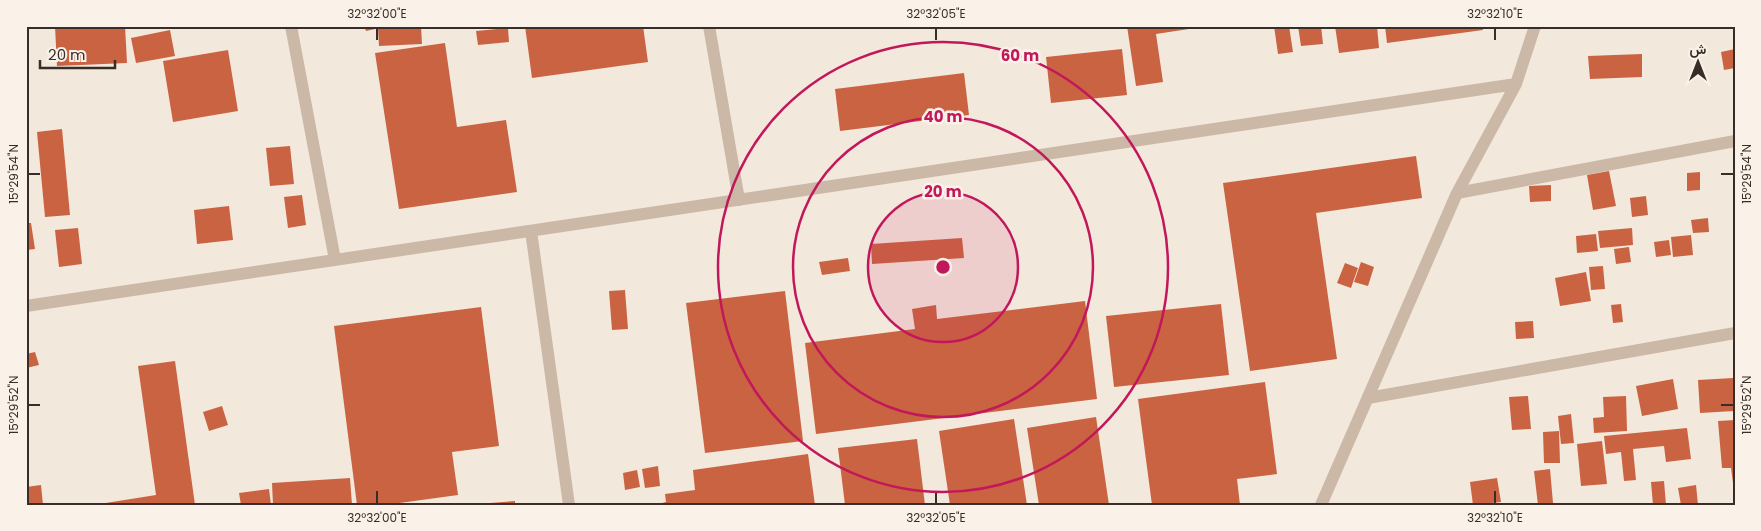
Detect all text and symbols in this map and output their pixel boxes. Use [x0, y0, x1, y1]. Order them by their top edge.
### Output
text: 32°32'00"E [347, 5, 407, 22]
text: 32°32'05"E [906, 5, 966, 22]
text: 32°32'10"E [1467, 5, 1523, 22]
scale bar [40, 38, 115, 70]
north arrow [1674, 38, 1724, 88]
text: ش [1690, 39, 1707, 59]
text: 20 m [48, 44, 86, 65]
text: 60 m [1001, 45, 1039, 66]
text: 40 m [923, 106, 963, 127]
text: 15°29'54"N [5, 144, 22, 204]
text: 15°29'54"N [1738, 144, 1755, 204]
text: 20 m [924, 181, 962, 202]
centre of rings [934, 258, 952, 276]
text: 15°29'52"N [5, 375, 22, 435]
text: 15°29'52"N [1738, 375, 1755, 435]
text: 32°32'00"E [347, 509, 407, 526]
text: 32°32'05"E [906, 509, 966, 526]
text: 32°32'10"E [1467, 509, 1523, 526]

